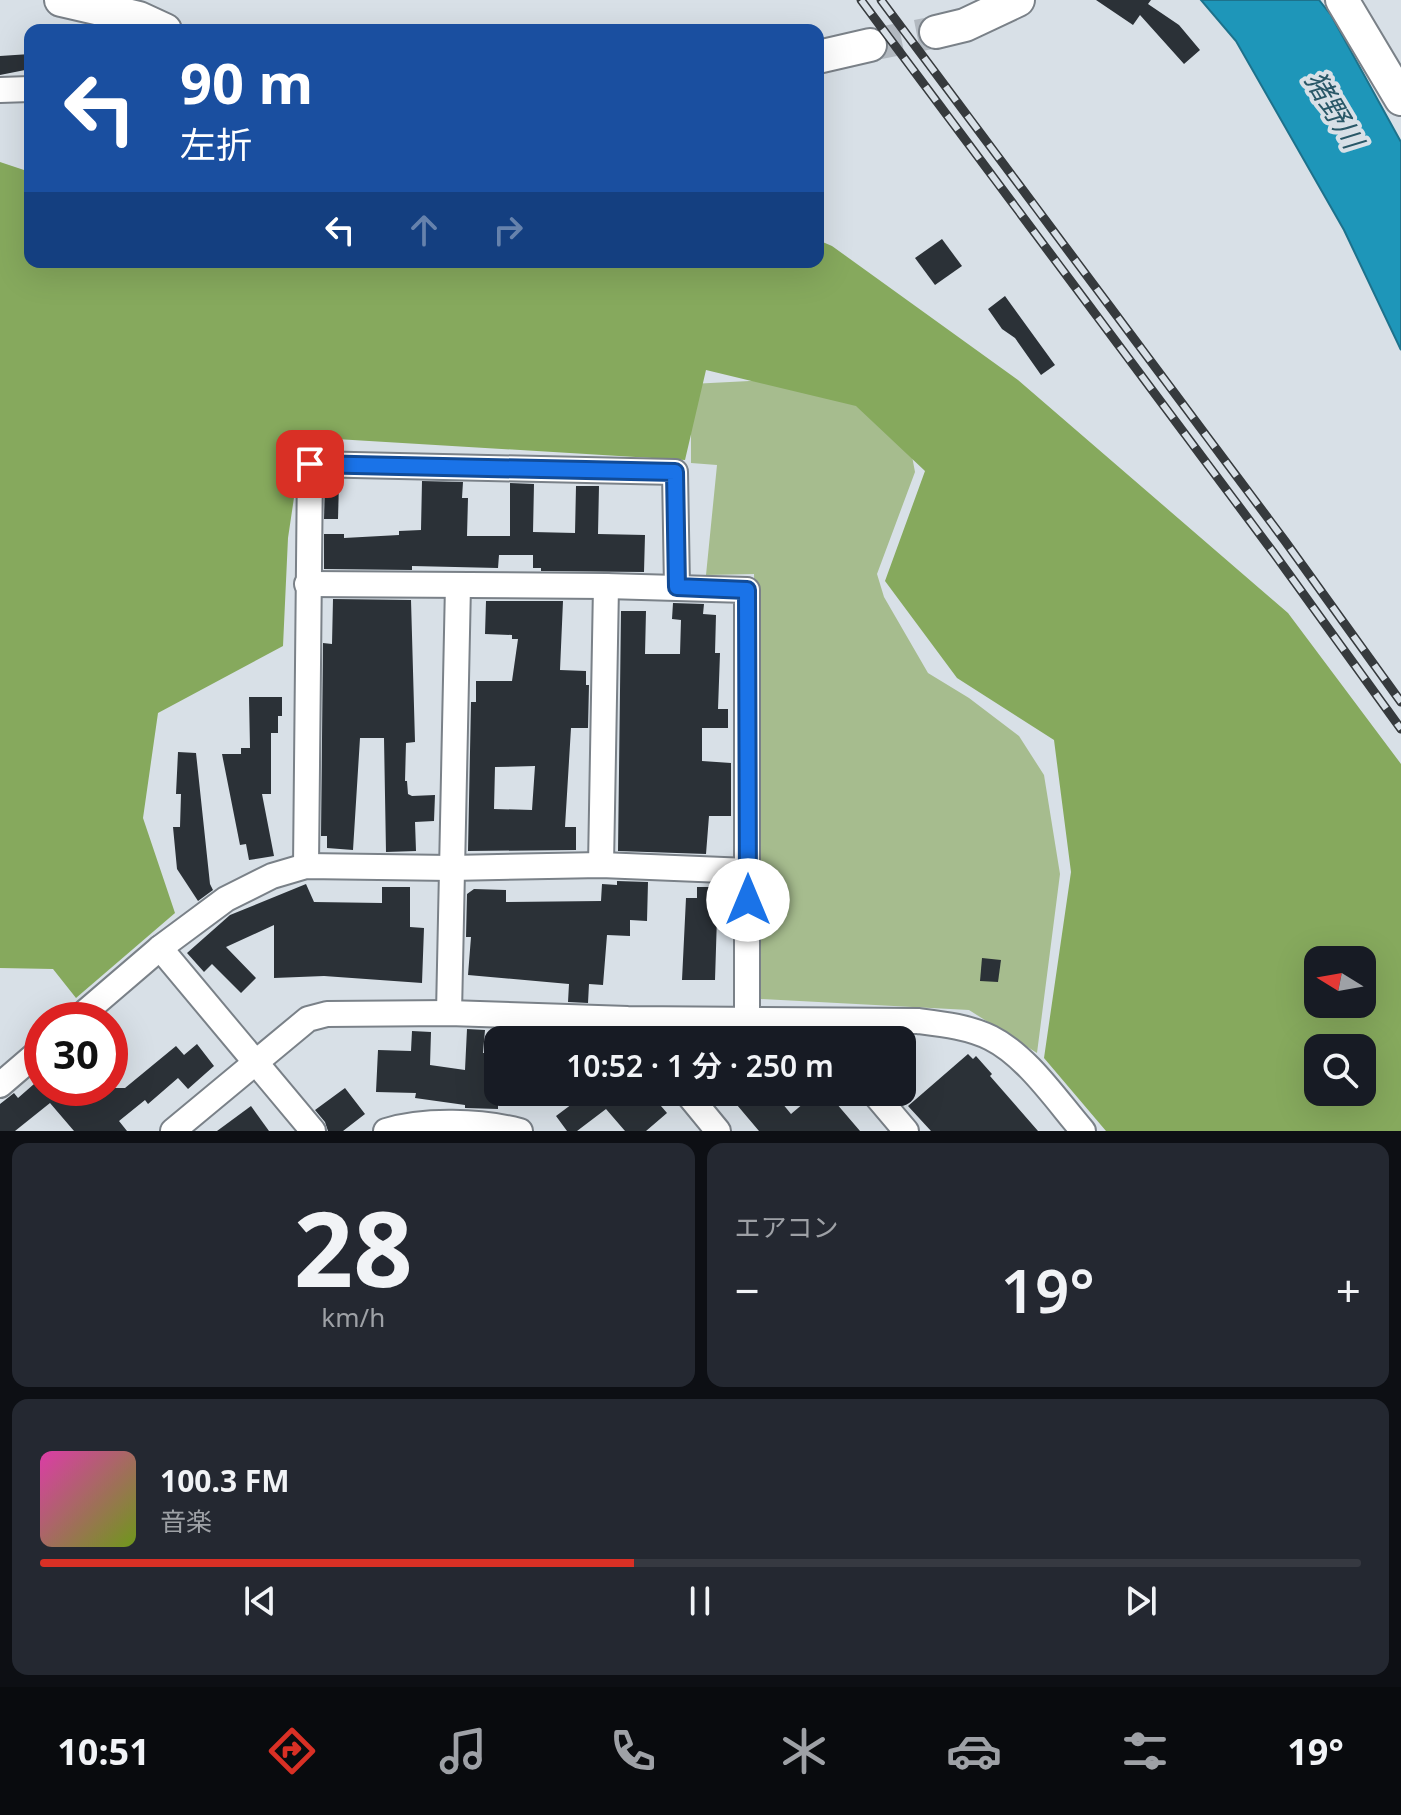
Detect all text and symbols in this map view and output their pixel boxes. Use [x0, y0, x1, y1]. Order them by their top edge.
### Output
text: 90 m [180, 44, 313, 120]
icon: left [48, 56, 152, 160]
water label: 猪野川 [1297, 63, 1374, 157]
text: 左折 [180, 120, 252, 169]
icon: left [318, 208, 362, 252]
icon: ahead [402, 208, 446, 252]
icon: right [486, 208, 530, 252]
pin [276, 430, 344, 498]
icon: arrive [288, 442, 332, 486]
position arrow [706, 858, 790, 942]
north arrow [1304, 946, 1376, 1018]
map controls [1304, 946, 1376, 1106]
speed limit sign: 30 [24, 1002, 128, 1106]
button: search [1304, 1034, 1376, 1106]
text: 10:52 · 1 分 · 250 m [566, 1045, 834, 1086]
text: 28 [294, 1176, 413, 1317]
text: エアコン [735, 1209, 839, 1245]
text: 19° [1001, 1249, 1095, 1331]
text: − [735, 1260, 760, 1320]
text: + [1336, 1260, 1361, 1320]
text: km/h [321, 1299, 385, 1335]
text: 100.3 FM [160, 1460, 290, 1501]
text: 音楽 [160, 1503, 212, 1539]
icon: previous [238, 1579, 282, 1623]
icon: pause [678, 1579, 722, 1623]
icon: next [1119, 1579, 1163, 1623]
icon: directions [264, 1723, 320, 1779]
icon: music [435, 1723, 491, 1779]
icon: phone [605, 1723, 661, 1779]
icon: climate [776, 1723, 832, 1779]
icon: car [946, 1723, 1002, 1779]
icon: filters [1117, 1723, 1173, 1779]
text: 10:51 [57, 1727, 150, 1776]
text: 19° [1287, 1727, 1344, 1776]

